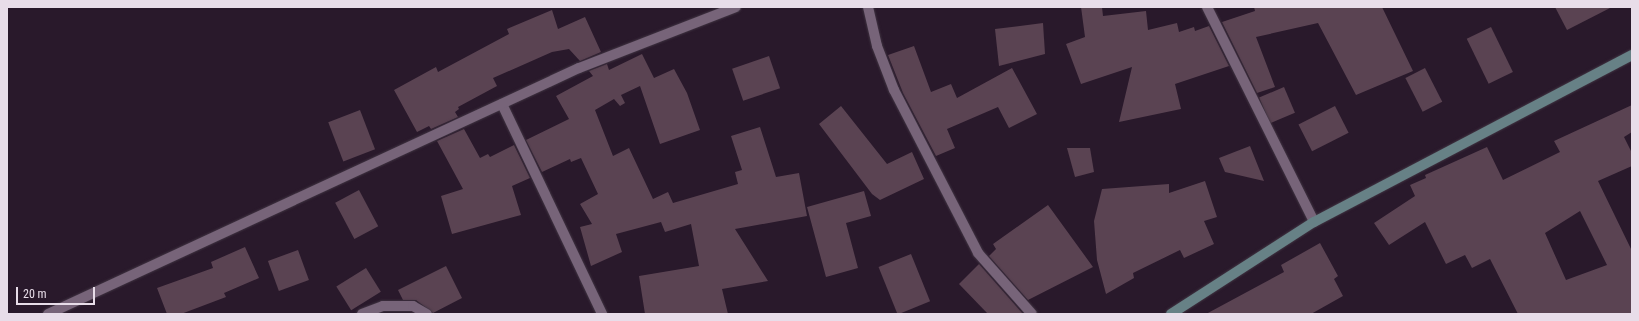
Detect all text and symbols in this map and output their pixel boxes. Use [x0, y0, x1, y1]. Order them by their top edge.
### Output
scale bar [18, 279, 97, 305]
text: 20 m [23, 287, 47, 301]

